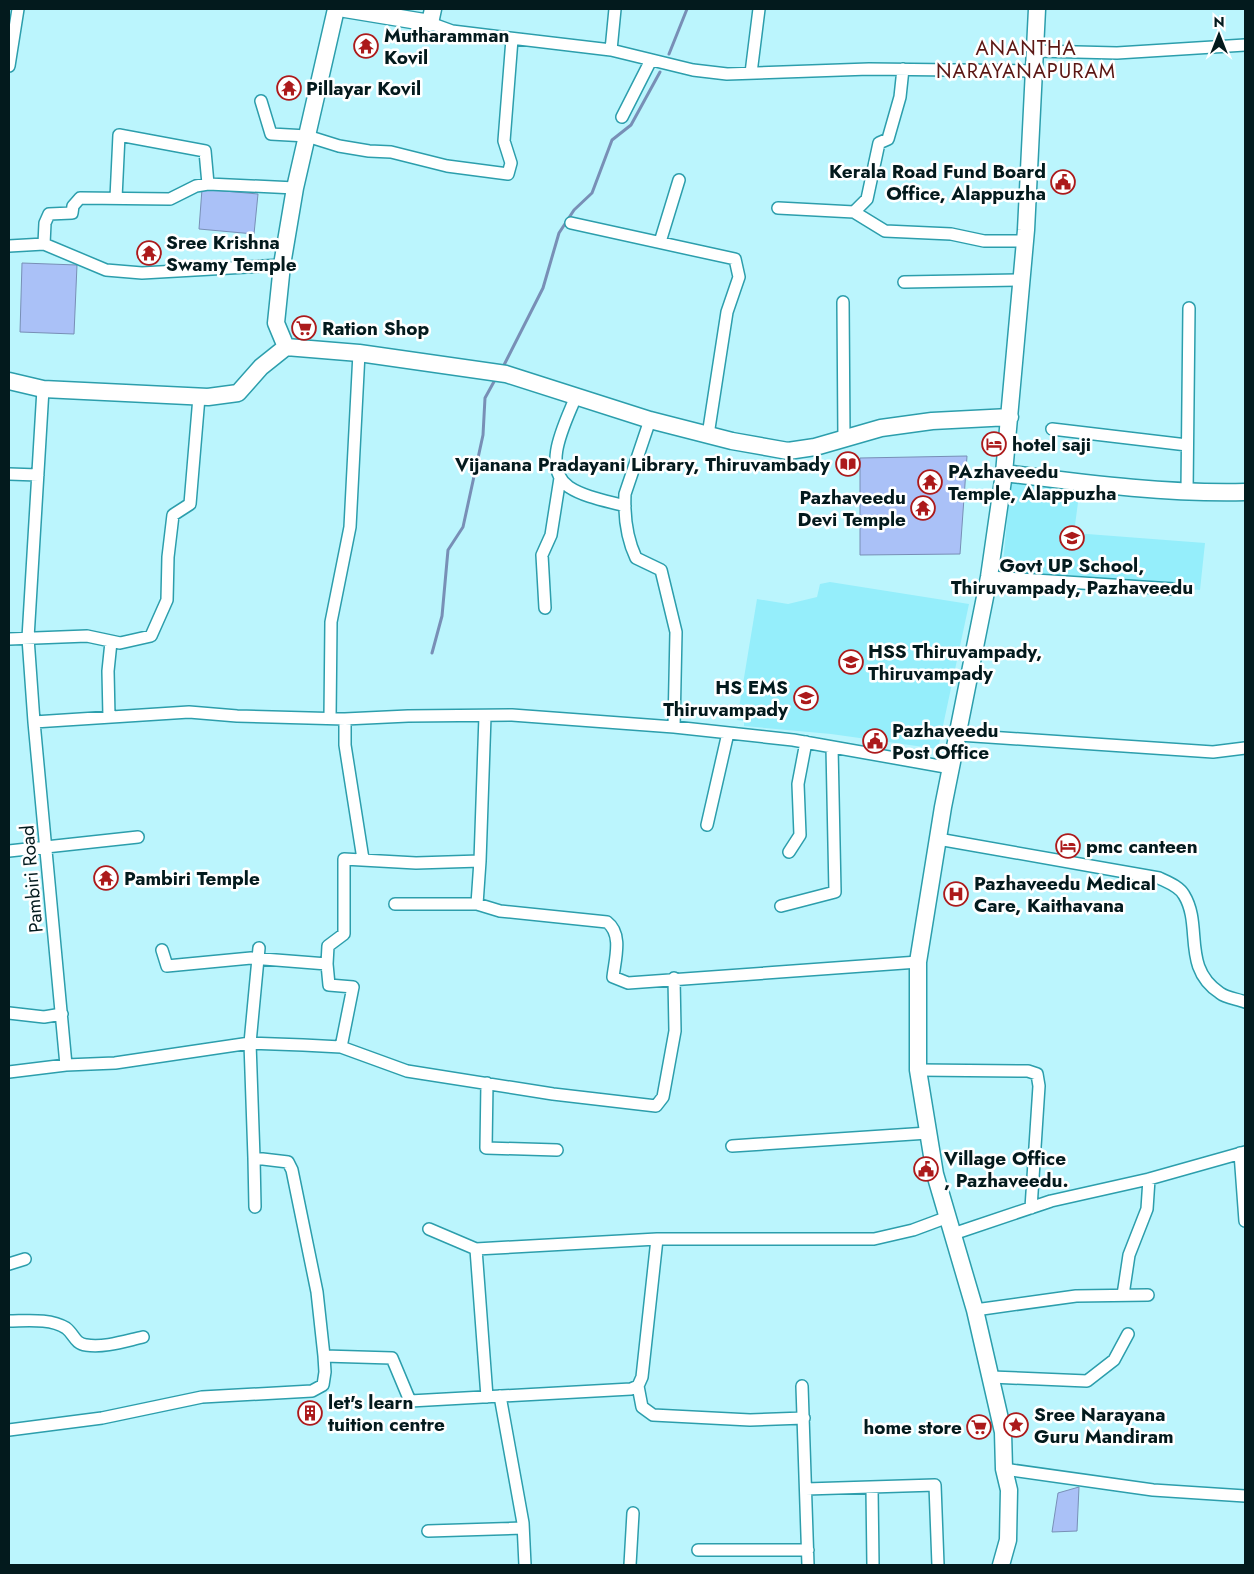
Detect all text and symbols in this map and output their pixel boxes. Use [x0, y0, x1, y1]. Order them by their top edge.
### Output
north arrow [1194, 10, 1244, 60]
text: N [1213, 12, 1225, 32]
place label: Mutharamman Kovil [384, 22, 509, 71]
temple icon: Mutharamman Kovil [353, 33, 379, 59]
district label: ANANTHA NARAYANAPURAM [936, 34, 1116, 86]
temple icon: Pillayar Kovil [276, 75, 302, 101]
place label: Pillayar Kovil [306, 75, 421, 102]
place label: Kerala Road Fund Board Office, Alappuzha [829, 158, 1046, 207]
public building icon: Kerala Road Fund Board Office, Alappuzha [1050, 169, 1076, 195]
place label: Sree Krishna Swamy Temple [166, 229, 297, 278]
temple icon: Sree Krishna Swamy Temple [136, 240, 162, 266]
supermarket icon: Ration Shop [291, 315, 317, 341]
place label: Ration Shop [322, 315, 430, 342]
hotel icon: hotel saji [981, 431, 1007, 457]
place label: hotel saji [1012, 431, 1091, 458]
place label: Vijanana Pradayani Library, Thiruvambady [454, 451, 831, 478]
library icon: Vijanana Pradayani Library, Thiruvambady [835, 451, 861, 477]
place label: PAzhaveedu Temple, Alappuzha [948, 458, 1117, 507]
temple icon: PAzhaveedu Temple, Alappuzha [917, 469, 943, 495]
place label: Pazhaveedu Devi Temple [798, 484, 906, 533]
temple icon: Pazhaveedu Devi Temple [910, 495, 936, 521]
school or university icon: Govt UP School, Thiruvampady, Pazhaveedu [1059, 525, 1085, 551]
place label: Govt UP School, Thiruvampady, Pazhaveedu [951, 552, 1193, 601]
place label: HSS Thiruvampady, Thiruvampady [868, 638, 1042, 687]
school or university icon: HSS Thiruvampady, Thiruvampady [838, 649, 864, 675]
place label: HS EMS Thiruvampady [663, 674, 789, 723]
school or university icon: HS EMS Thiruvampady [793, 685, 819, 711]
place label: Pazhaveedu Post Office [892, 717, 999, 766]
public building icon: Pazhaveedu Post Office [862, 728, 888, 754]
street label: Pambiri Road [13, 824, 50, 934]
hotel icon: pmc canteen [1055, 833, 1081, 859]
place label: pmc canteen [1086, 833, 1198, 860]
temple icon: Pambiri Temple [93, 865, 119, 891]
place label: Pambiri Temple [124, 865, 260, 892]
place label: Pazhaveedu Medical Care, Kaithavana [974, 870, 1156, 919]
hospital icon: Pazhaveedu Medical Care, Kaithavana [943, 881, 969, 907]
place label: Village Office , Pazhaveedu. [943, 1145, 1069, 1194]
public building icon: Village Office , Pazhaveedu. [913, 1156, 939, 1182]
place label: let's learn tuition centre [328, 1389, 445, 1438]
building icon: let's learn tuition centre [297, 1400, 323, 1426]
place label: Sree Narayana Guru Mandiram [1034, 1401, 1174, 1450]
place icon: Sree Narayana Guru Mandiram [1003, 1412, 1029, 1438]
place label: home store [863, 1414, 962, 1441]
supermarket icon: home store [966, 1414, 992, 1440]

